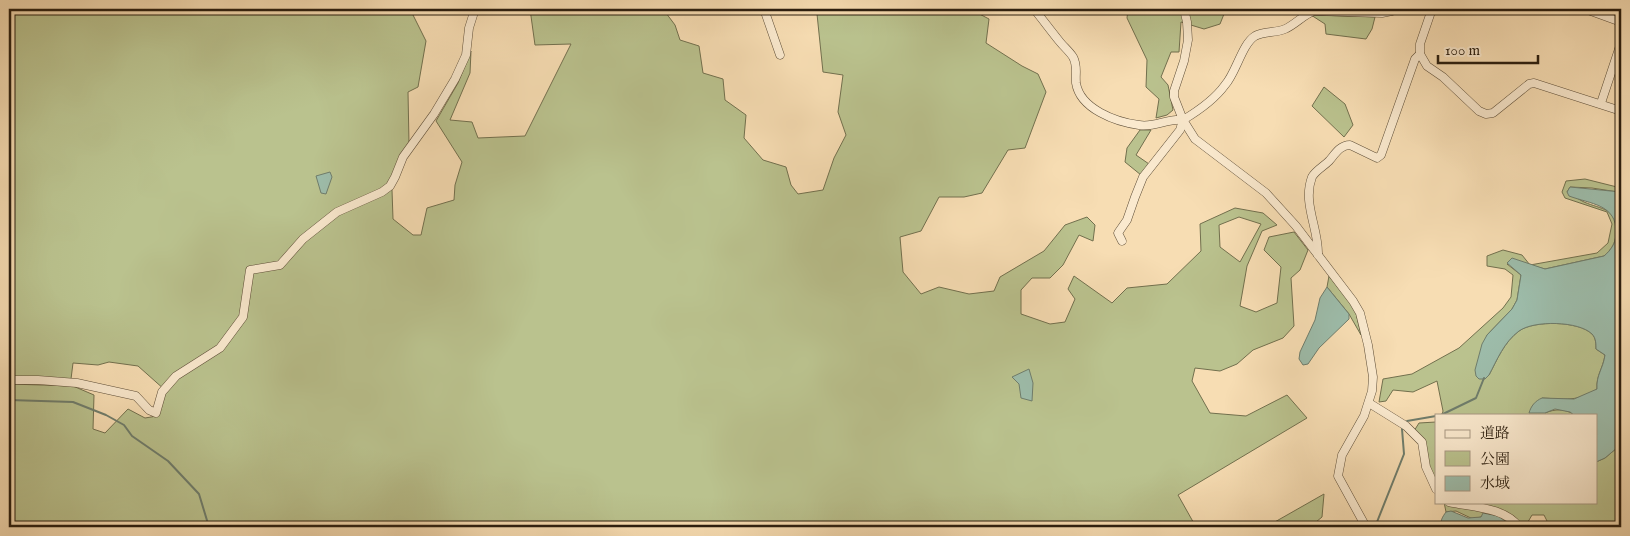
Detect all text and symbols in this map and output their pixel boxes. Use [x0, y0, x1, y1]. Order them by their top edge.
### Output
scale bar [1438, 32, 1538, 64]
text: 100 m [1445, 41, 1481, 60]
legend [1435, 414, 1598, 504]
text: 道路 [1480, 424, 1510, 443]
text: 公園 [1480, 450, 1510, 469]
text: 水域 [1480, 474, 1510, 493]

